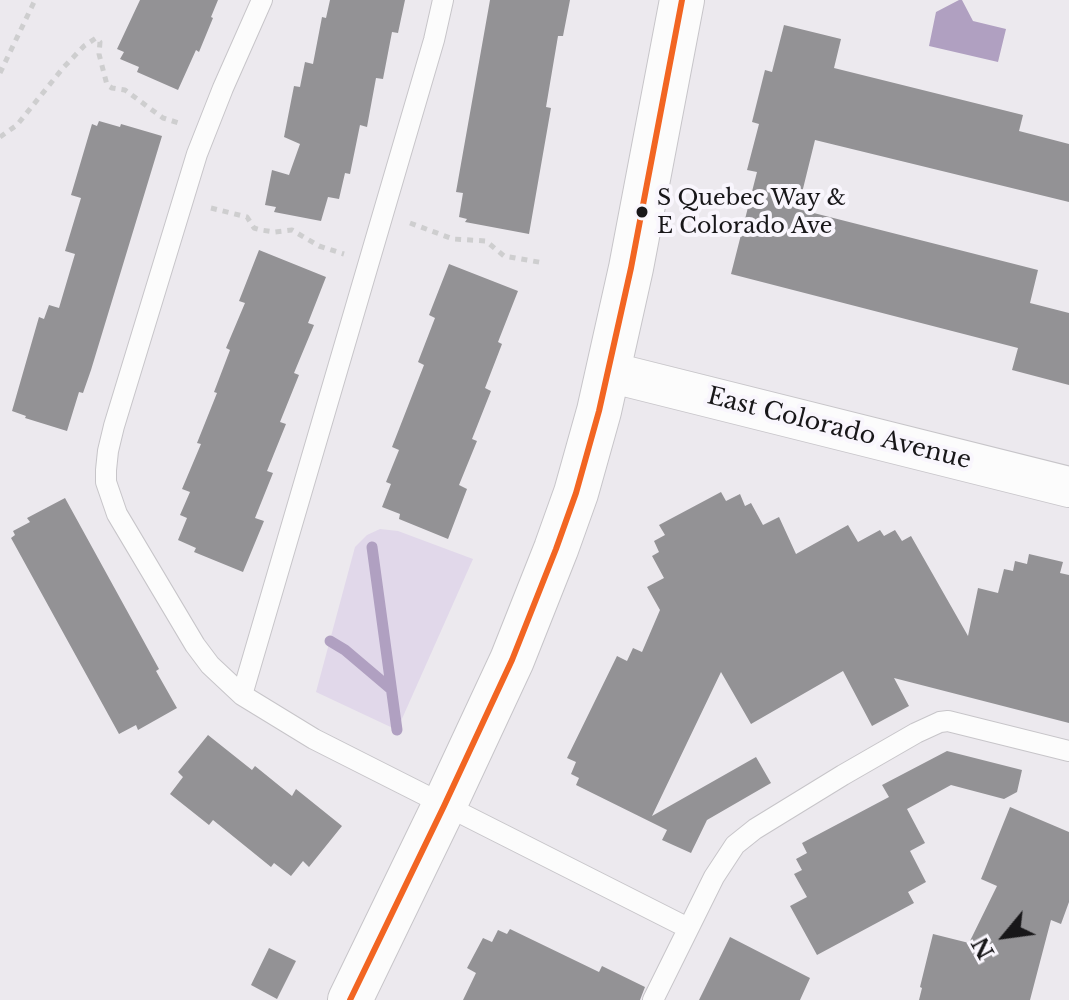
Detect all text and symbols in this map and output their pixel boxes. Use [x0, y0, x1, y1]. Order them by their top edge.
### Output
place label: S Quebec Way & E Colorado Ave [657, 186, 846, 238]
marker: S Quebec Way & E Colorado Ave [634, 204, 650, 220]
street label: East Colorado Avenue [704, 382, 974, 476]
north arrow [965, 896, 1045, 976]
text: N [967, 932, 1000, 963]

